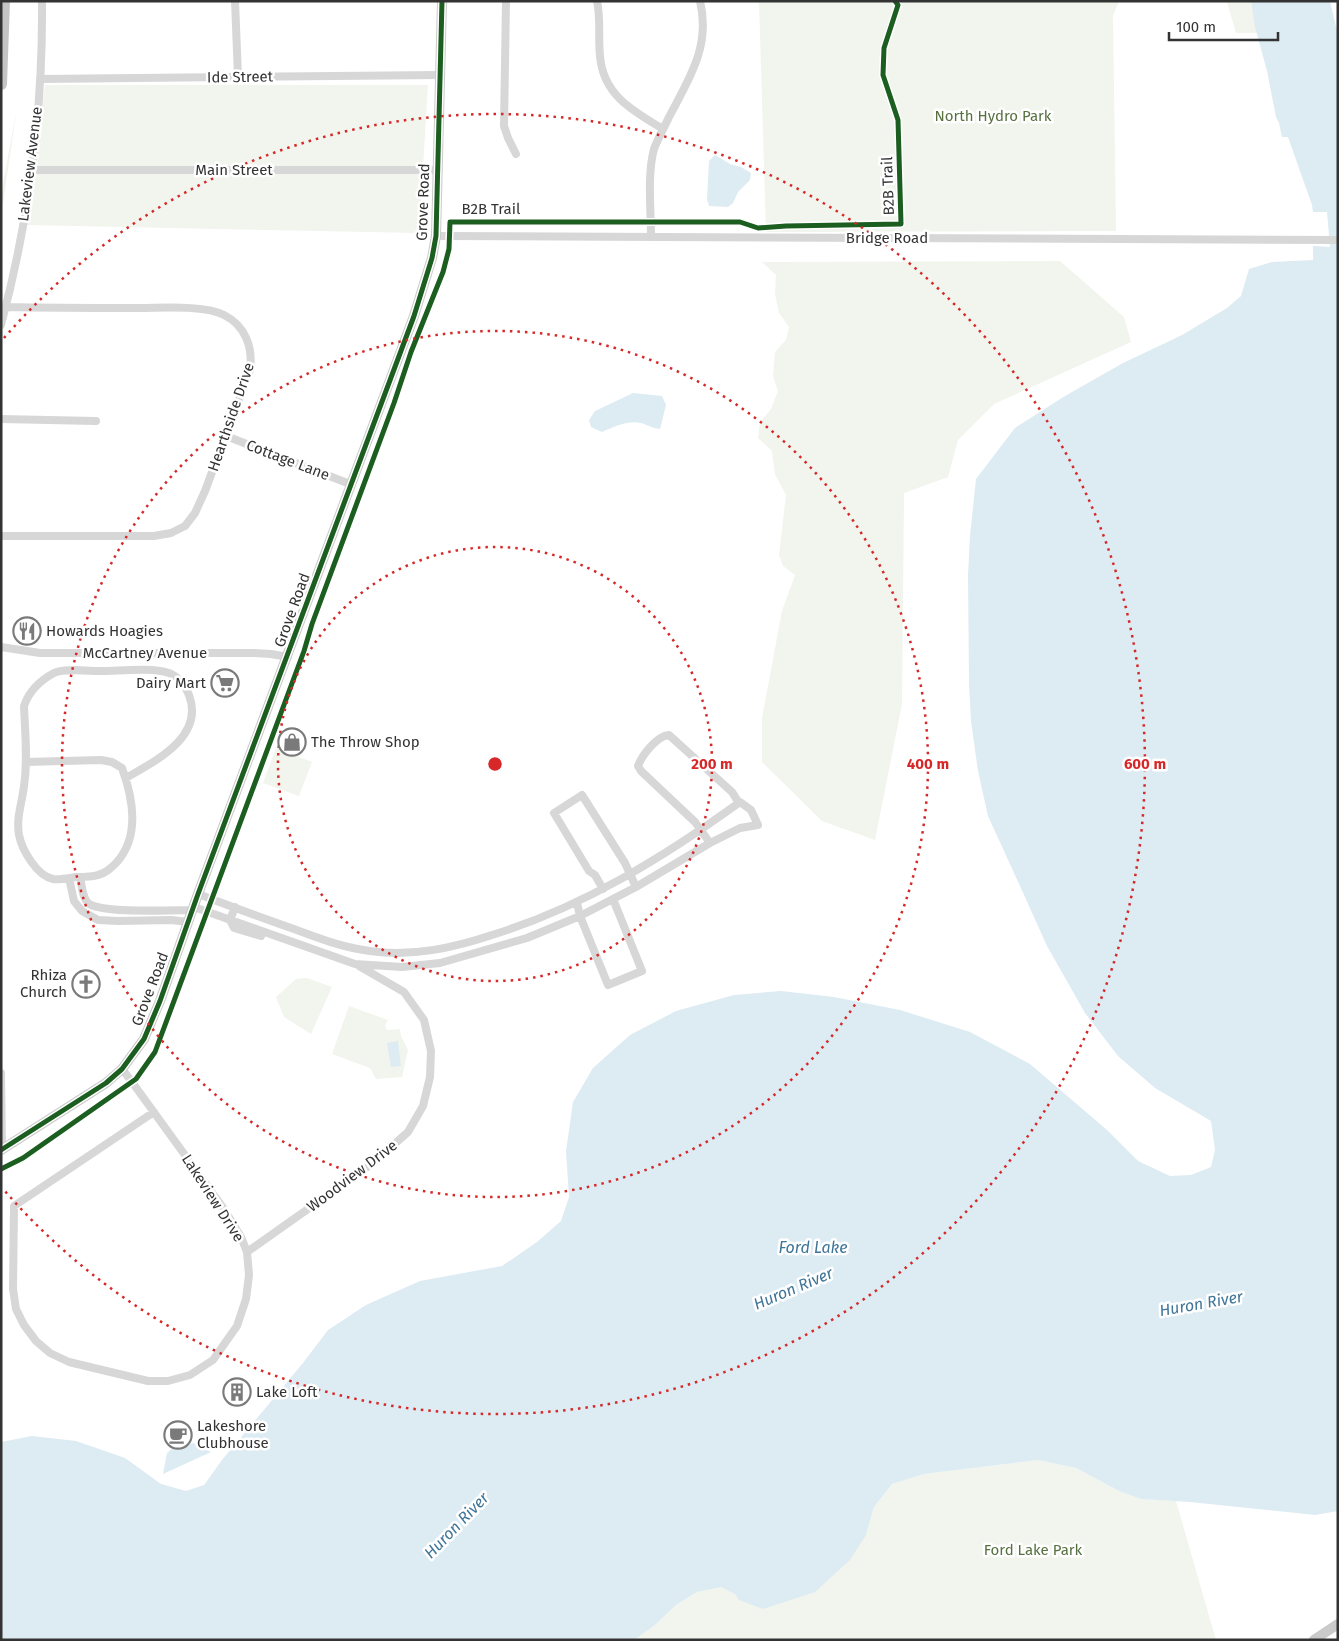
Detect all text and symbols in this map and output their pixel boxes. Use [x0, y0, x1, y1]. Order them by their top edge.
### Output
scale bar [1169, 10, 1278, 42]
text: 100 m [1176, 18, 1216, 36]
street label: Ide Street [207, 67, 274, 87]
street label: Lakeview Avenue [14, 106, 46, 222]
park label: North Hydro Park [934, 107, 1052, 125]
street label: B2B Trail [878, 156, 898, 216]
street label: Main Street [195, 161, 273, 179]
street label: Grove Road [413, 163, 433, 241]
street label: B2B Trail [462, 200, 521, 218]
street label: Bridge Road [846, 229, 928, 247]
street label: Hearthside Drive [204, 360, 258, 474]
street label: Cottage Lane [244, 436, 332, 484]
street label: Grove Road [270, 570, 314, 650]
restaurant icon: Howards Hoagies [12, 616, 42, 646]
place label: Howards Hoagies [46, 622, 163, 640]
street label: McCartney Avenue [83, 644, 207, 662]
supermarket icon: Dairy Mart [210, 668, 240, 698]
place label: Dairy Mart [136, 674, 207, 692]
shop icon: The Throw Shop [277, 727, 307, 757]
place label: The Throw Shop [311, 733, 420, 751]
centre of rings [486, 755, 504, 773]
text: 200 m [691, 755, 733, 773]
text: 400 m [907, 755, 949, 773]
text: 600 m [1124, 755, 1166, 773]
street label: Grove Road [128, 950, 172, 1028]
place label: Rhiza Church [20, 966, 67, 1001]
church icon: Rhiza Church [71, 969, 101, 999]
street label: Woodview Drive [303, 1136, 401, 1216]
street label: Lakeview Drive [178, 1151, 248, 1245]
water label: Ford Lake [778, 1238, 848, 1257]
water label: Huron River [751, 1263, 837, 1314]
water label: Huron River [1158, 1287, 1245, 1320]
building icon: Lake Loft [222, 1377, 252, 1407]
place label: Lake Loft [256, 1383, 318, 1401]
place label: Lakeshore Clubhouse [197, 1417, 269, 1452]
cafe icon: Lakeshore Clubhouse [163, 1420, 193, 1450]
water label: Huron River [420, 1488, 493, 1562]
park label: Ford Lake Park [984, 1541, 1083, 1559]

